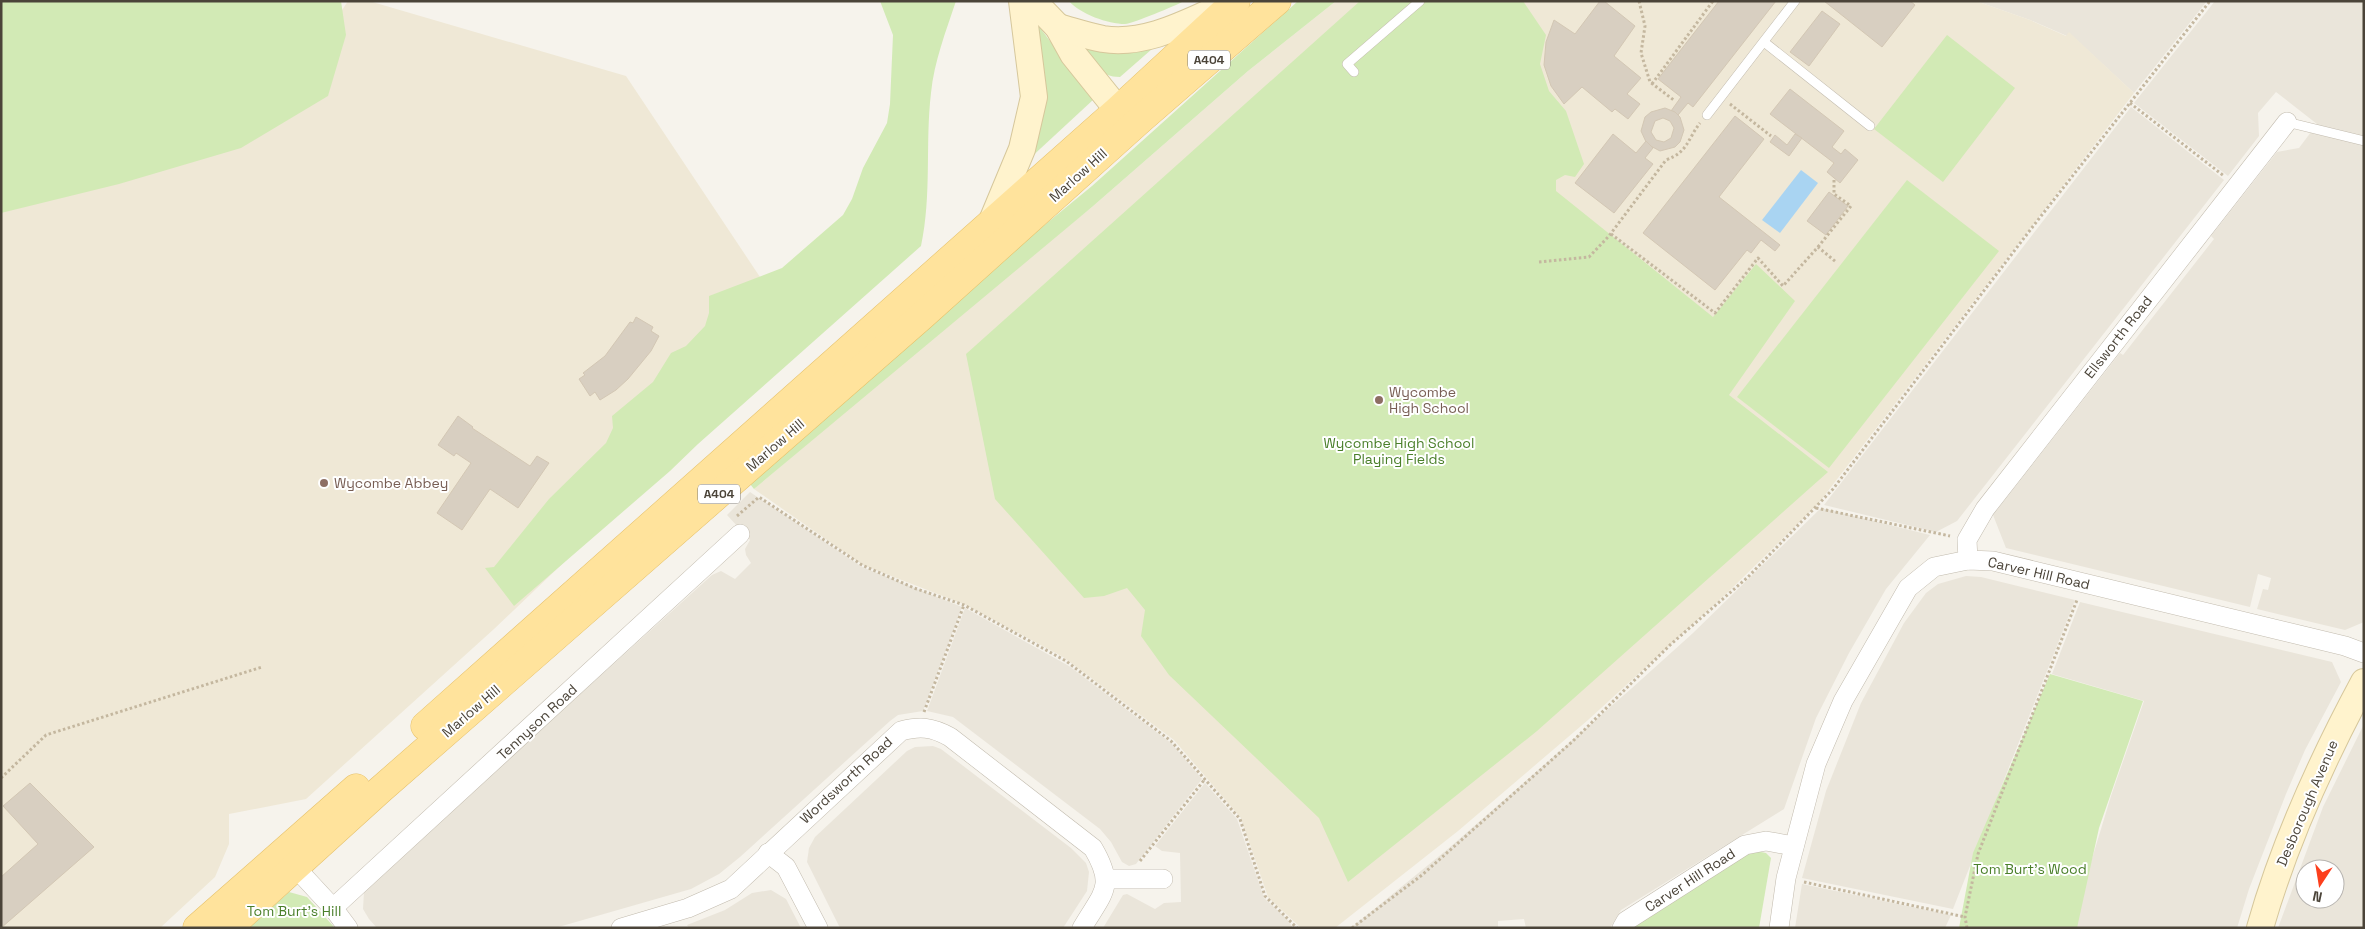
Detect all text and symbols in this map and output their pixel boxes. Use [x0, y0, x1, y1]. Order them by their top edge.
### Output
road number: A404 [1188, 50, 1230, 70]
street label: Marlow Hill [1045, 144, 1111, 206]
street label: Ellsworth Road [2080, 292, 2156, 382]
place label: Wycombe High School [1389, 383, 1469, 417]
marker: Wycombe High School [1373, 394, 1385, 406]
street label: Marlow Hill [742, 415, 808, 475]
park label: Wycombe High School Playing Fields [1324, 434, 1474, 468]
place label: Wycombe Abbey [334, 474, 448, 492]
marker: Wycombe Abbey [318, 477, 330, 489]
road number: A404 [698, 484, 740, 504]
street label: Carver Hill Road [1986, 553, 2092, 593]
street label: Tennyson Road [493, 680, 581, 764]
street label: Marlow Hill [438, 681, 504, 741]
street label: Wordsworth Road [796, 732, 896, 828]
street label: Desborough Avenue [2272, 737, 2342, 869]
street label: Carver Hill Road [1641, 844, 1739, 916]
north arrow [2295, 859, 2345, 909]
park label: Tom Burt's Wood [1973, 860, 2087, 878]
text: N [2311, 887, 2324, 906]
park label: Tom Burt's Hill [247, 902, 341, 920]

